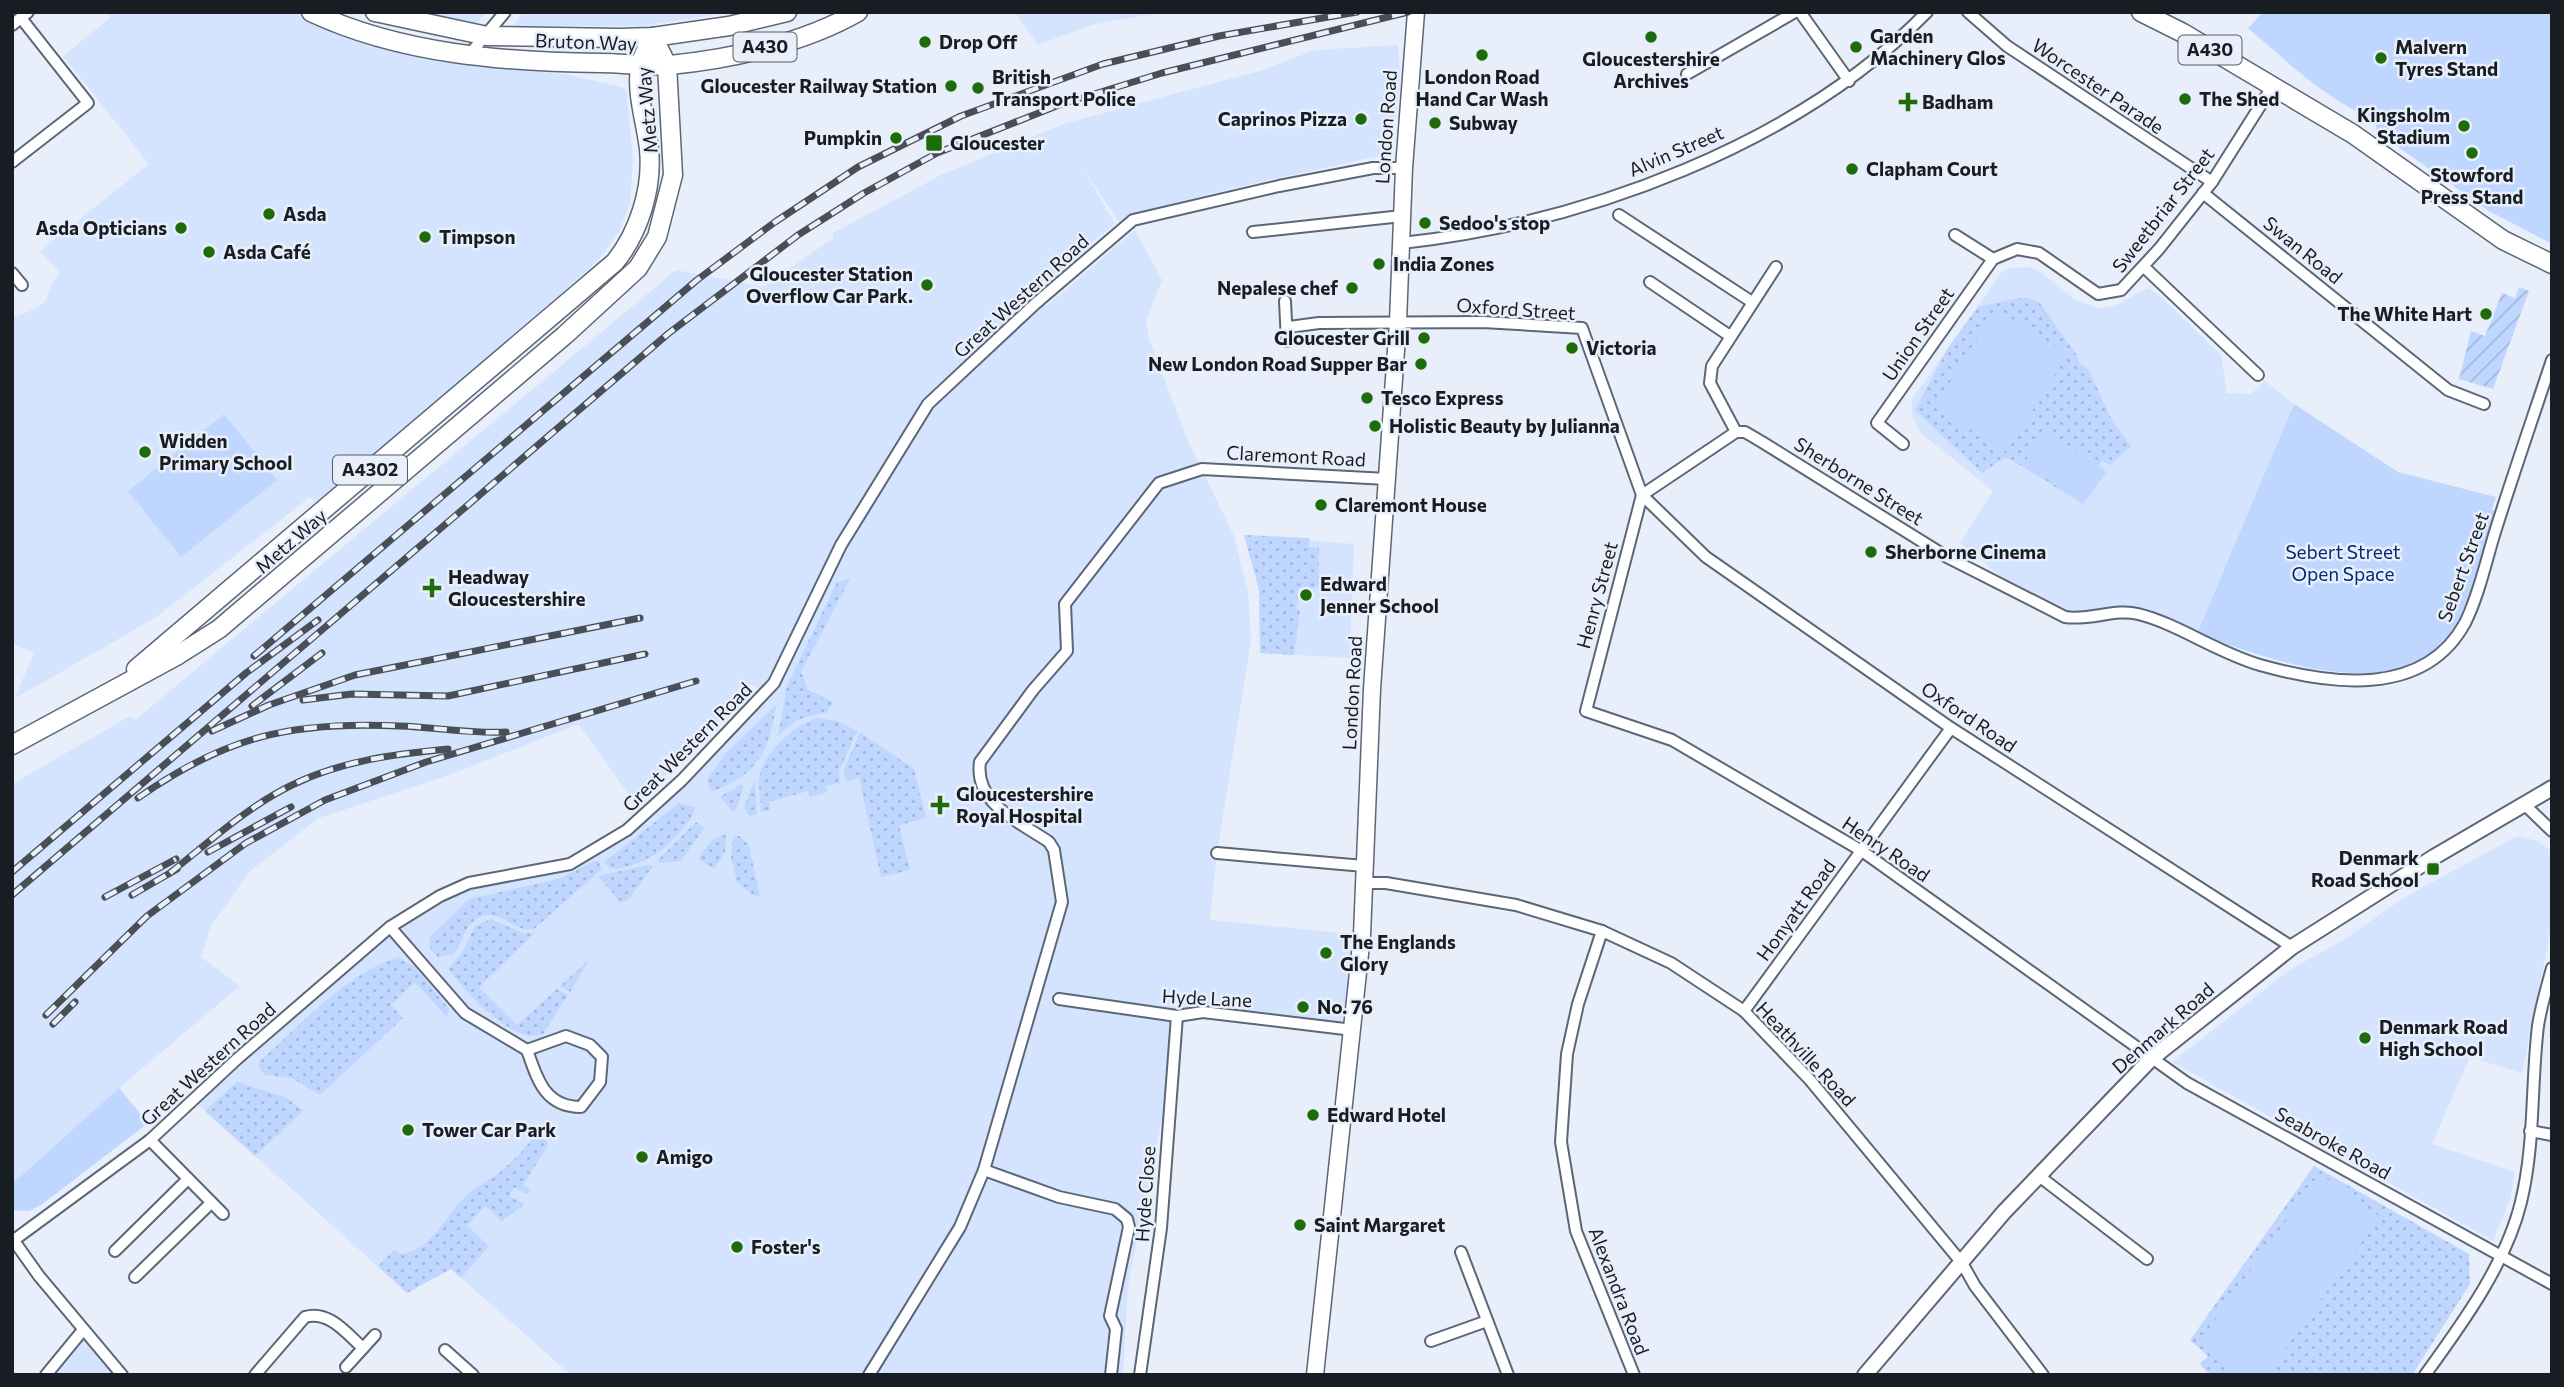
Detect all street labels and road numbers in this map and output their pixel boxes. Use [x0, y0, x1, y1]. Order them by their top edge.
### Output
street label: Bruton Way [535, 28, 638, 55]
road number: A430 [734, 32, 796, 62]
street label: Worcester Parade [2028, 33, 2168, 138]
road number: A430 [2178, 36, 2242, 64]
street label: Metz Way [631, 66, 662, 154]
street label: London Road [1370, 69, 1401, 185]
street label: Alvin Street [1625, 120, 1727, 181]
street label: Sweetbriar Street [2107, 143, 2219, 277]
street label: Swan Road [2259, 211, 2347, 288]
street label: Great Western Road [949, 229, 1093, 362]
street label: Union Street [1877, 282, 1958, 385]
street label: Oxford Street [1456, 293, 1577, 324]
street label: Sherborne Street [1790, 432, 1928, 530]
street label: Claremont Road [1226, 440, 1366, 471]
road number: A4302 [333, 456, 407, 484]
street label: Metz Way [250, 503, 331, 578]
street label: Sebert Street [2432, 509, 2493, 625]
street label: Henry Street [1571, 539, 1622, 651]
street label: London Road [1337, 635, 1366, 751]
street label: Oxford Road [1917, 676, 2021, 757]
street label: Great Western Road [617, 677, 756, 816]
street label: Henry Road [1838, 811, 1934, 886]
street label: Honyatt Road [1751, 855, 1840, 965]
street label: Denmark Road [2107, 977, 2218, 1078]
street label: Hyde Lane [1161, 984, 1253, 1011]
street label: Heathville Road [1752, 996, 1861, 1111]
street label: Great Western Road [136, 997, 280, 1130]
street label: Seabroke Road [2271, 1101, 2395, 1184]
street label: Hyde Close [1130, 1145, 1159, 1243]
street label: Alexandra Road [1585, 1224, 1654, 1358]

